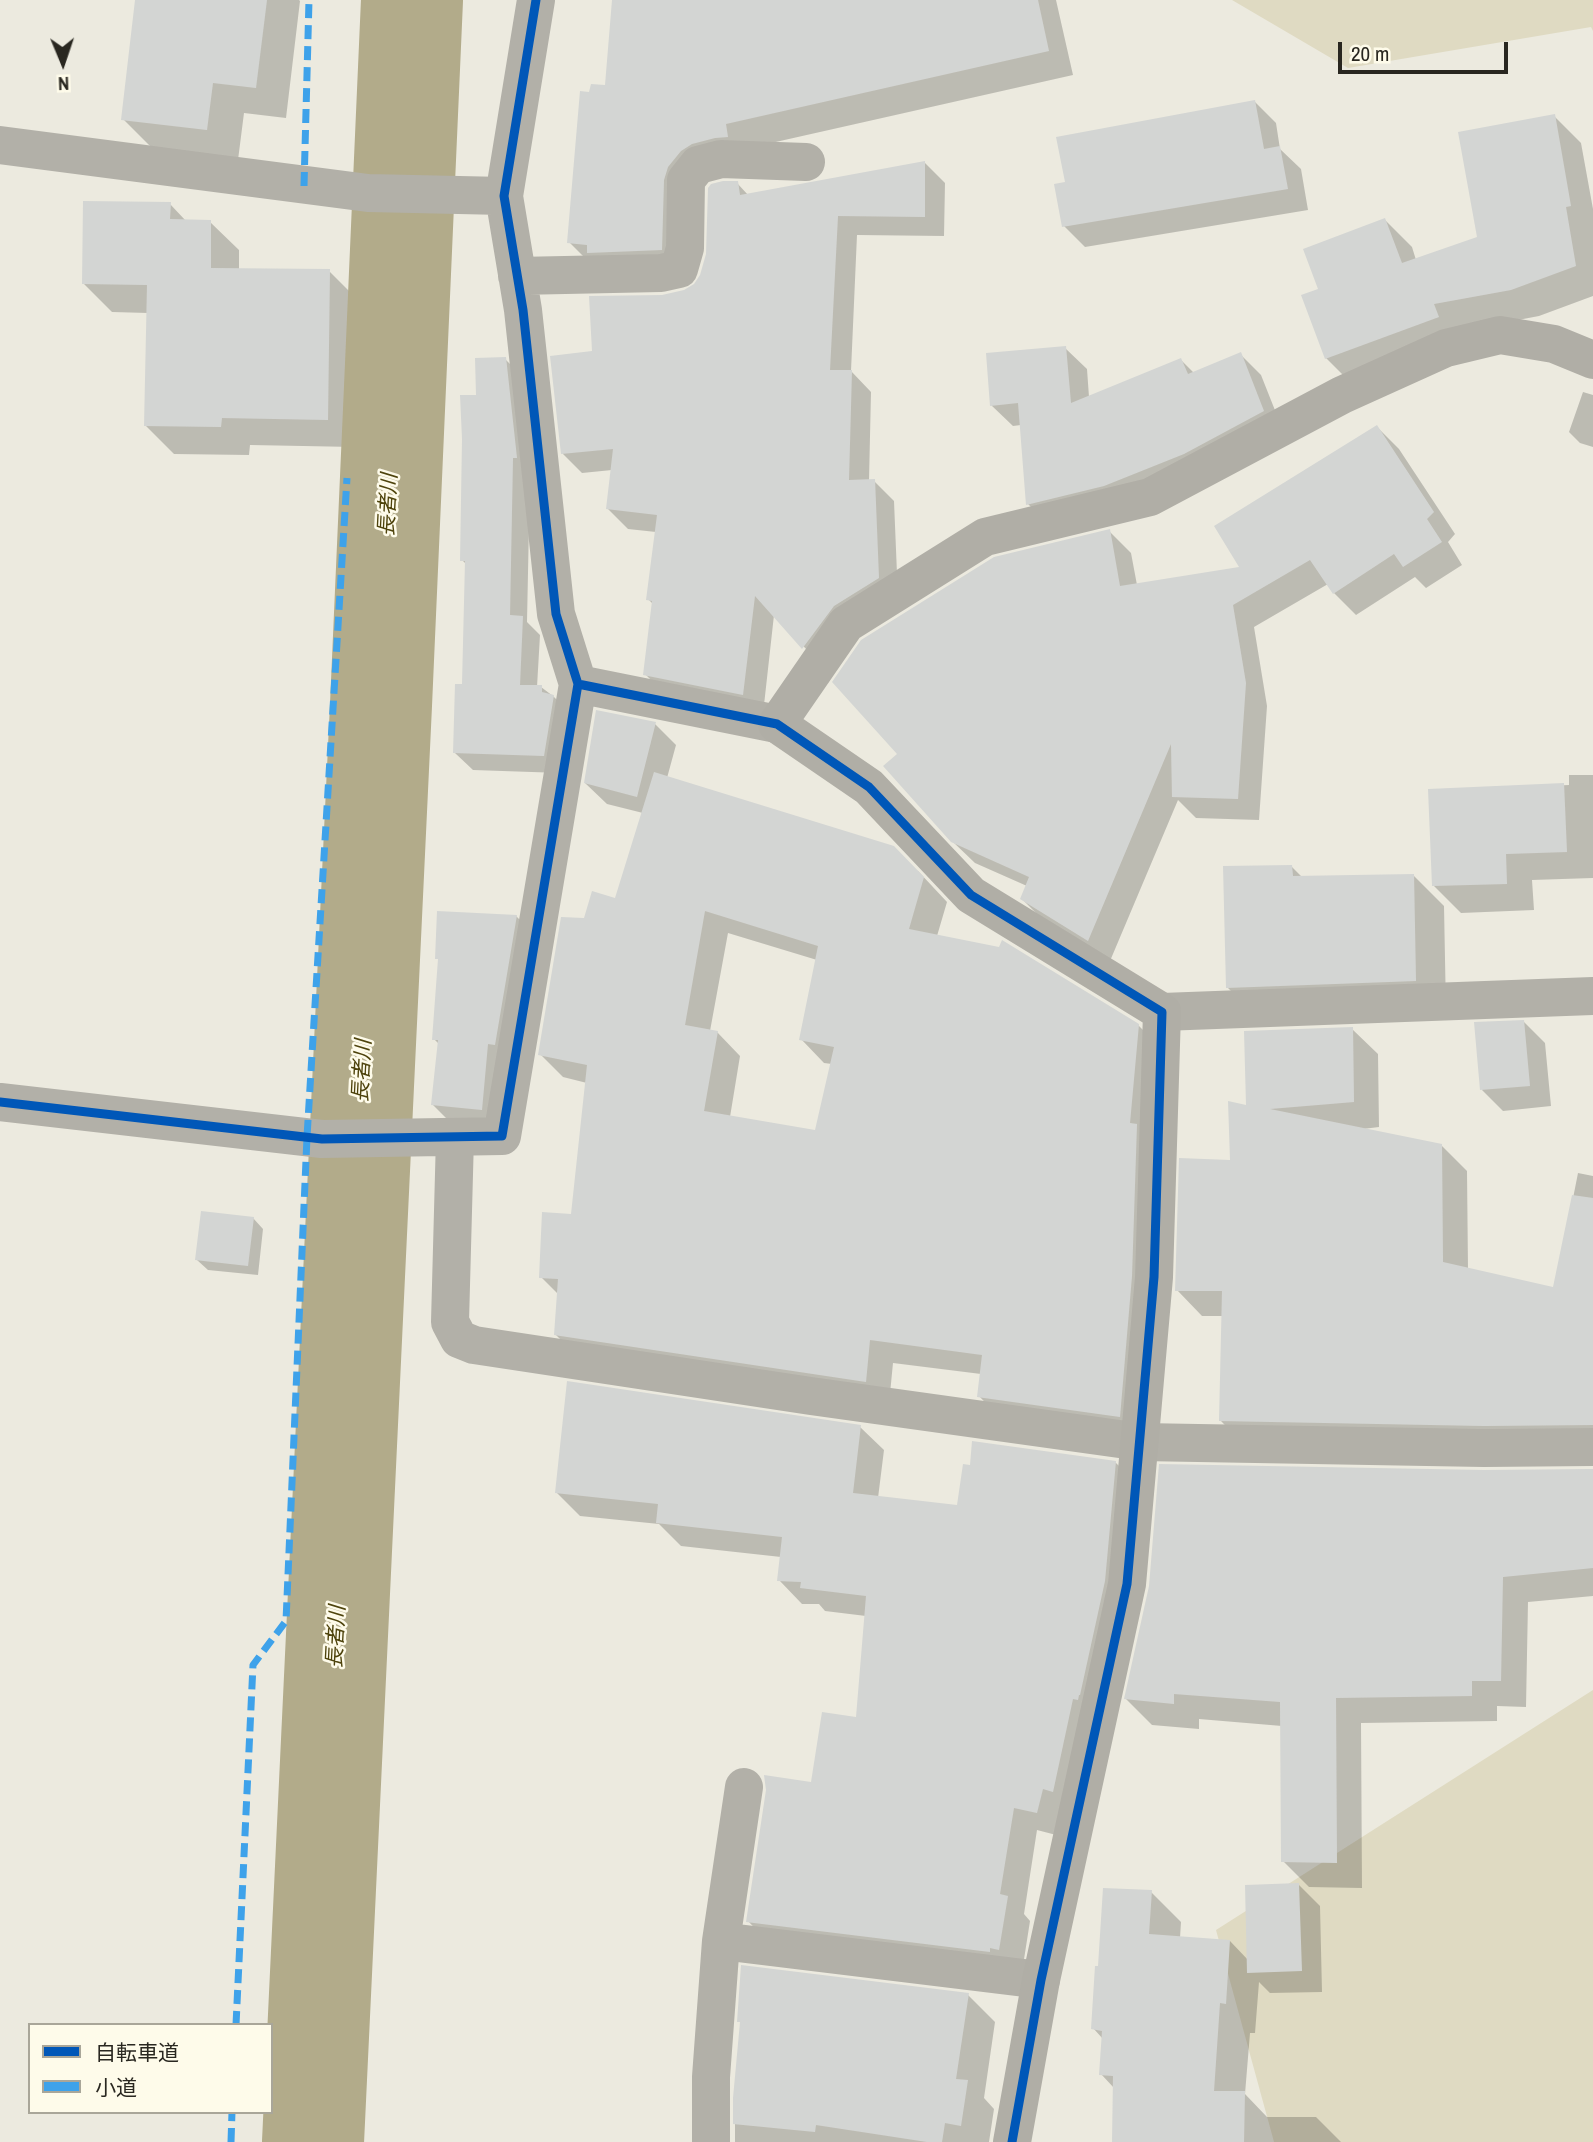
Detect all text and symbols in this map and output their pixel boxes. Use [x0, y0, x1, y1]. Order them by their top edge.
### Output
north arrow [28, 28, 98, 98]
scale bar [1341, 28, 1511, 72]
text: 20 m [1351, 39, 1389, 68]
text: N [58, 71, 70, 97]
water label: 長者川 [375, 473, 403, 537]
water label: 長者川 [349, 1039, 377, 1103]
water label: 長者川 [323, 1605, 351, 1669]
legend [28, 2023, 273, 2114]
text: 自転車道 [95, 2038, 179, 2067]
text: 小道 [95, 2073, 137, 2102]

